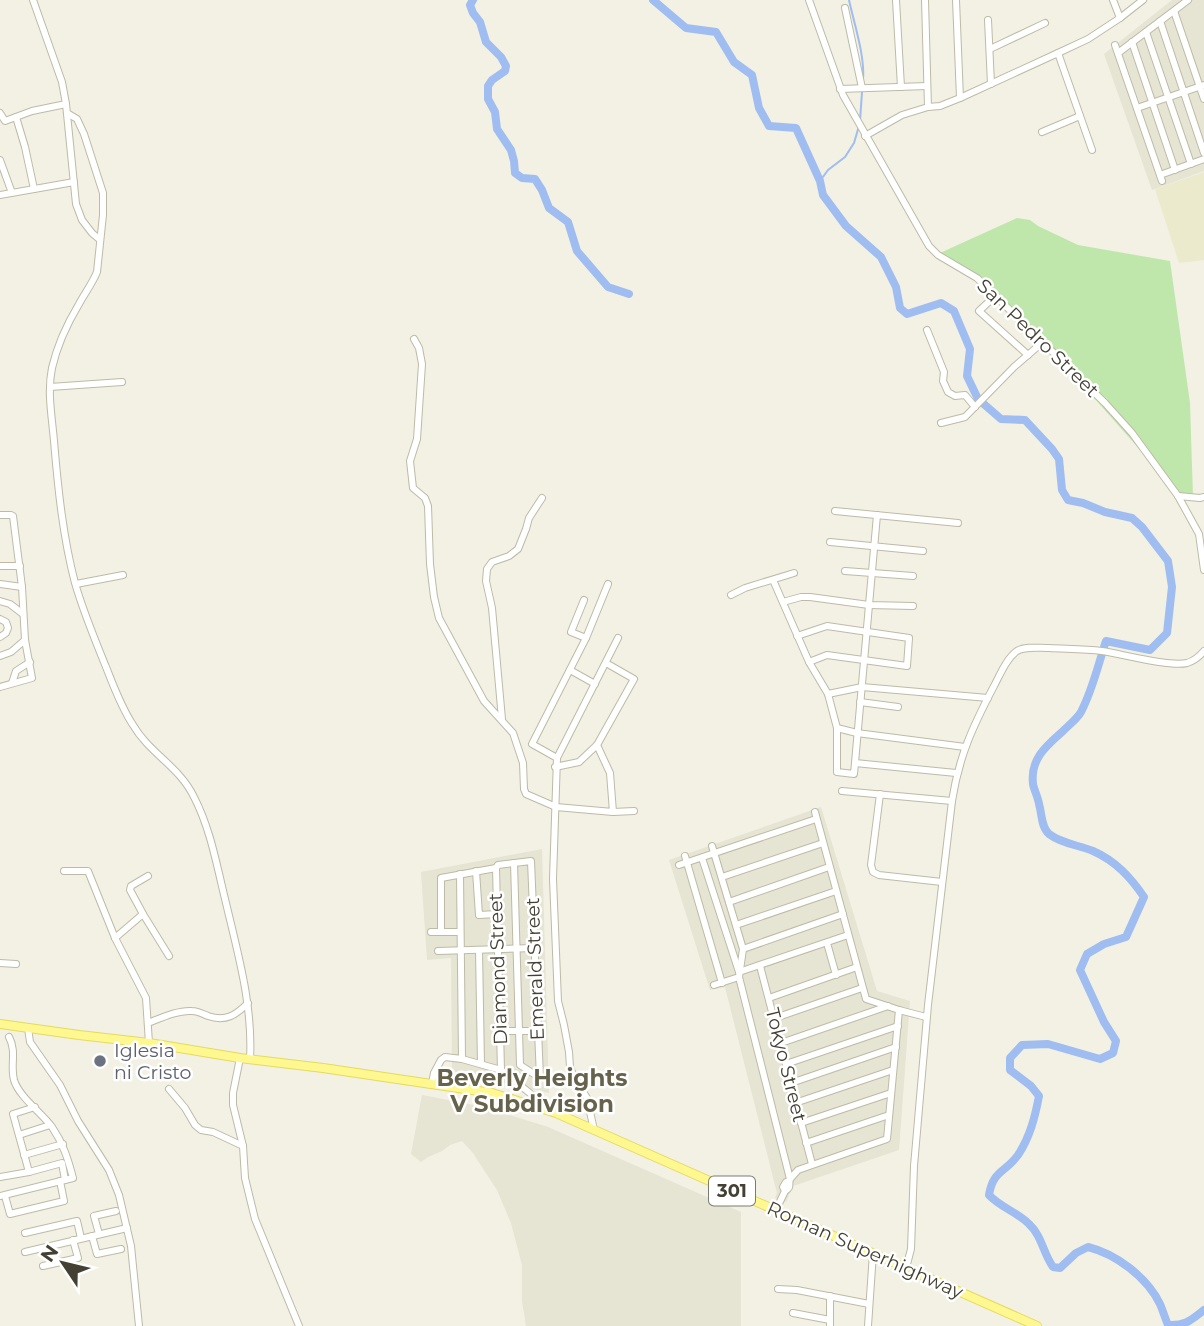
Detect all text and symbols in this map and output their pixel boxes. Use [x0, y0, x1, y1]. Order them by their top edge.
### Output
street label: San Pedro Street [972, 274, 1104, 402]
street label: Diamond Street [484, 892, 512, 1045]
street label: Emerald Street [521, 897, 549, 1041]
street label: Tokyo Street [761, 1005, 811, 1125]
place label: Iglesia ni Cristo [114, 1039, 192, 1084]
marker: Iglesia ni Cristo [92, 1053, 108, 1069]
district label: Beverly Heights V Subdivision [436, 1064, 628, 1118]
road number: 301 [709, 1176, 755, 1206]
street label: Roman Superhighway [763, 1196, 967, 1304]
north arrow [28, 1228, 98, 1298]
text: N [36, 1241, 63, 1266]

